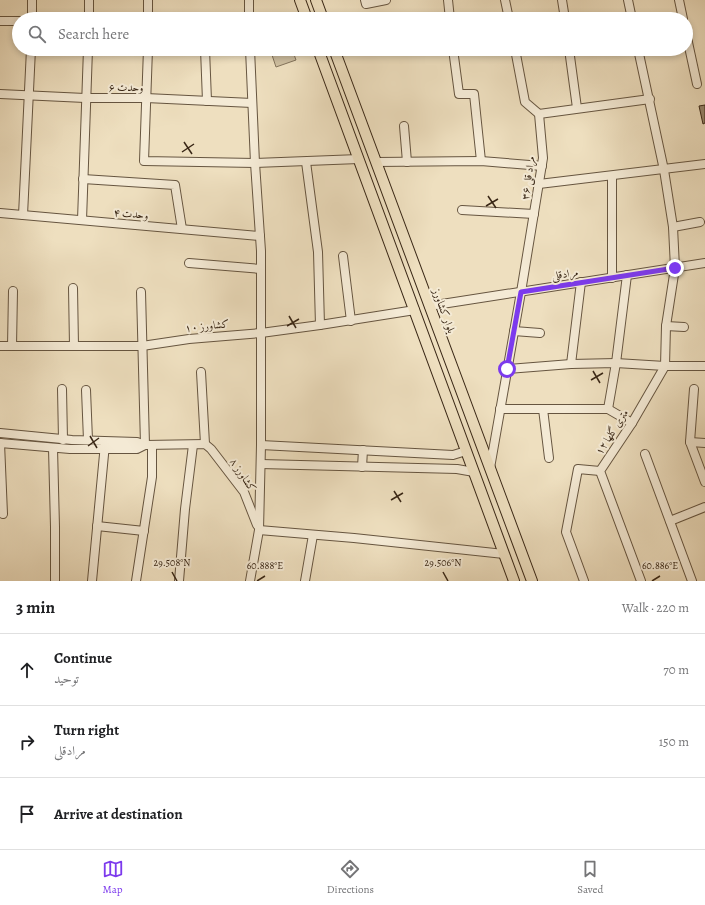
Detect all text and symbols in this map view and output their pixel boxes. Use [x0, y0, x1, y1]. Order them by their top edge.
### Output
search box [12, 12, 693, 56]
icon: search [26, 23, 48, 45]
text: Search here [58, 24, 129, 44]
street label: وحدت ۶ [108, 80, 144, 95]
street label: مراد قلی ۳۶ [518, 155, 540, 201]
street label: وحدت ۴ [113, 205, 149, 223]
route end [666, 259, 684, 277]
street label: مرادقلی [551, 264, 580, 284]
street label: بلوار کشاورز [429, 286, 459, 335]
street label: کشاورز ۱۰ [184, 316, 230, 336]
route start [498, 360, 516, 378]
street label: ۱۲ متری گلها [592, 406, 632, 458]
street label: کشاورز ۸ [226, 455, 260, 495]
text: 29.508°N [153, 556, 191, 569]
text: 29.506°N [425, 556, 461, 569]
text: 60.888°E [247, 559, 283, 572]
text: 60.886°E [642, 559, 678, 572]
text: 3 min [16, 596, 55, 619]
text: Walk · 220 m [622, 599, 689, 616]
text: Continue [54, 648, 112, 668]
icon: ahead [16, 659, 38, 681]
text: 70 m [663, 661, 689, 678]
text: توحید [54, 670, 79, 687]
text: Turn right [54, 720, 119, 740]
icon: right [16, 731, 38, 753]
text: 150 m [659, 733, 689, 750]
text: مرادقلی [54, 742, 86, 759]
icon: arrive [16, 803, 38, 825]
text: Arrive at destination [54, 804, 183, 824]
tab: Map [102, 858, 124, 897]
tab: Directions [327, 858, 374, 897]
tab: Saved [577, 858, 603, 897]

